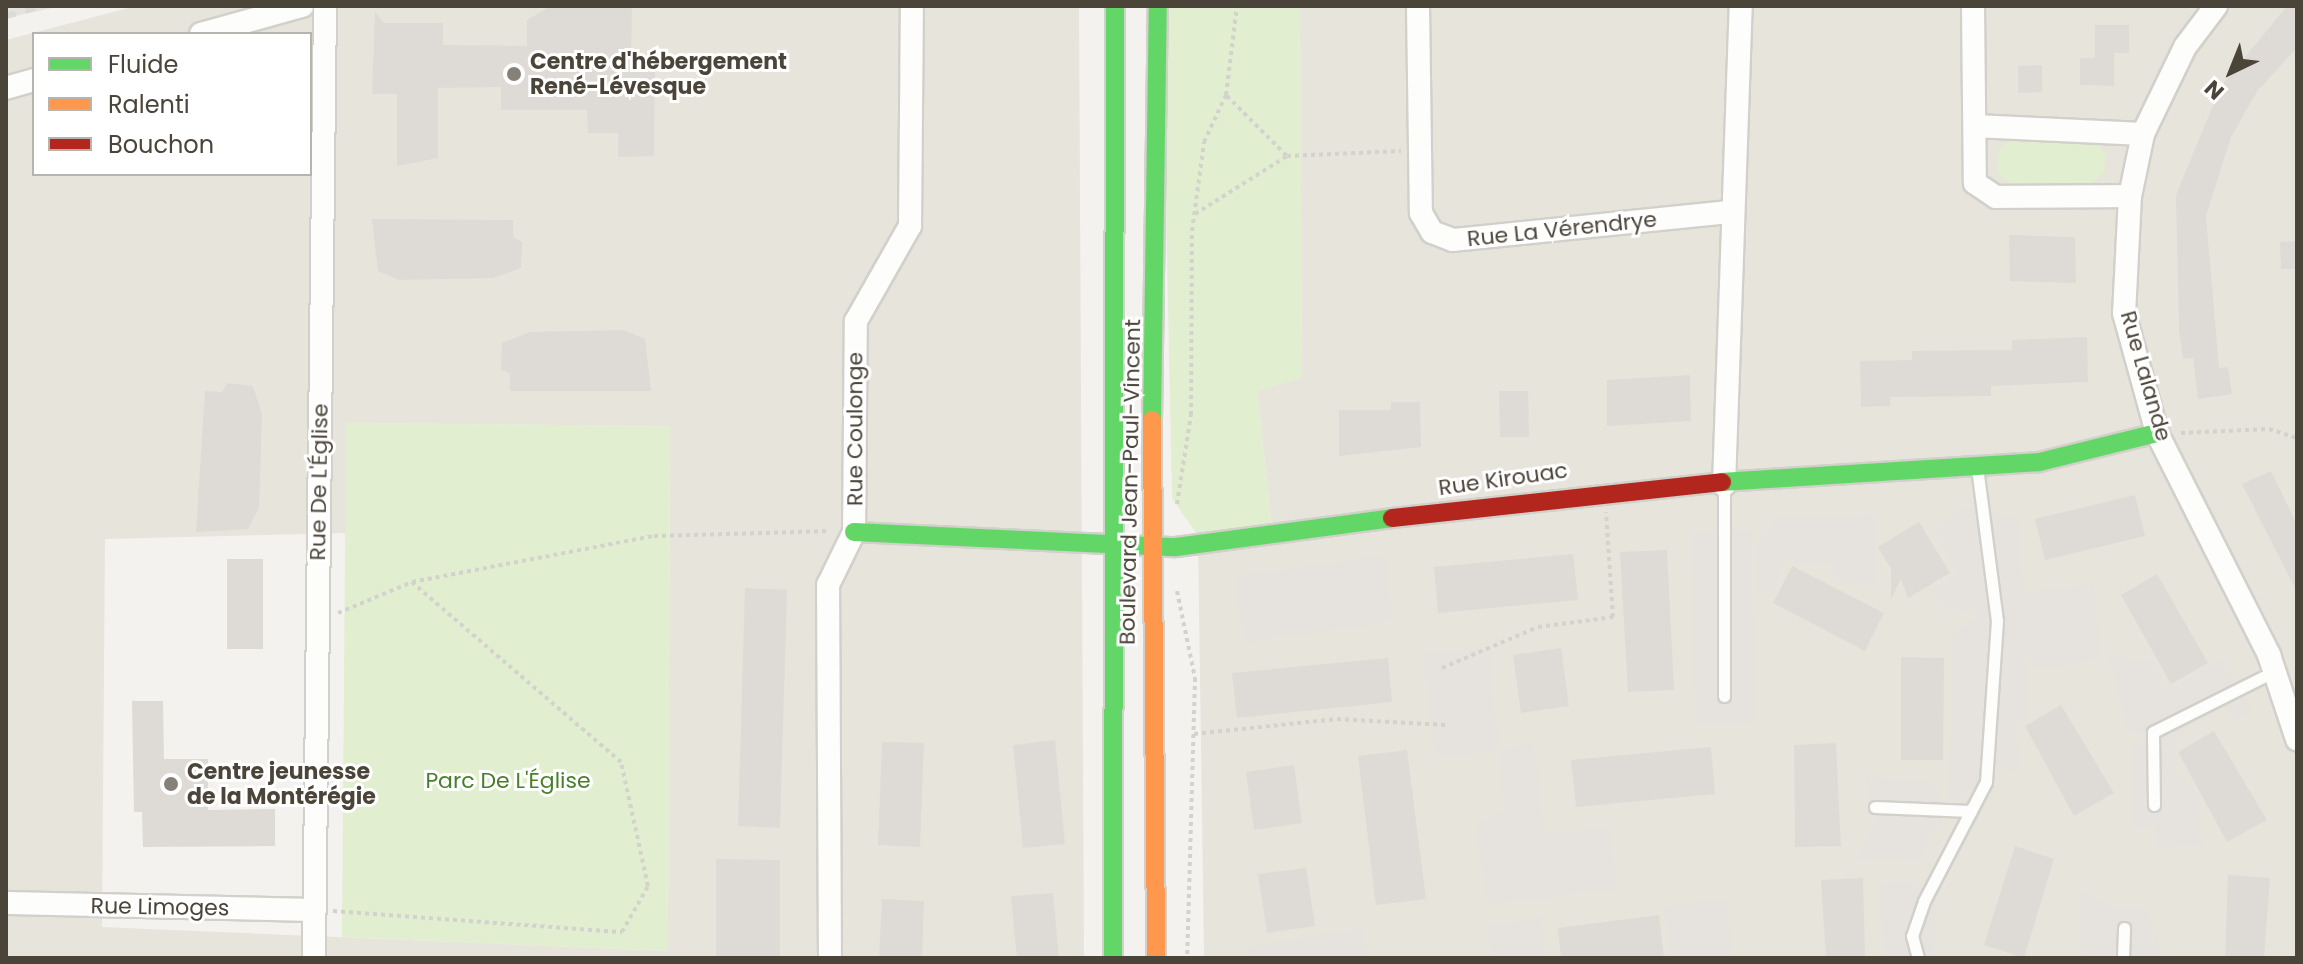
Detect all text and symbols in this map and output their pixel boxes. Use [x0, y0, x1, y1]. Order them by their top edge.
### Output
legend [32, 32, 312, 176]
north arrow [2191, 32, 2271, 112]
text: Fluide [108, 48, 178, 81]
place label: Centre d'hébergement René-Lévesque [530, 48, 787, 100]
marker: Centre d'hébergement René-Lévesque [505, 65, 523, 83]
text: N [2198, 73, 2231, 107]
text: Ralenti [108, 88, 190, 121]
text: Bouchon [108, 128, 214, 161]
street label: Rue La Vérendrye [1466, 206, 1658, 252]
street label: Rue Lalande [2115, 308, 2177, 444]
street label: Boulevard Jean-Paul-Vincent [1114, 319, 1146, 645]
street label: Rue Coulonge [842, 352, 868, 506]
street label: Rue De L'Église [304, 403, 334, 561]
street label: Rue Kirouac [1437, 457, 1569, 501]
place label: Centre jeunesse de la Montérégie [187, 758, 376, 810]
park label: Parc De L'Église [425, 768, 591, 794]
marker: Centre jeunesse de la Montérégie [162, 775, 180, 793]
street label: Rue Limoges [90, 893, 230, 921]

